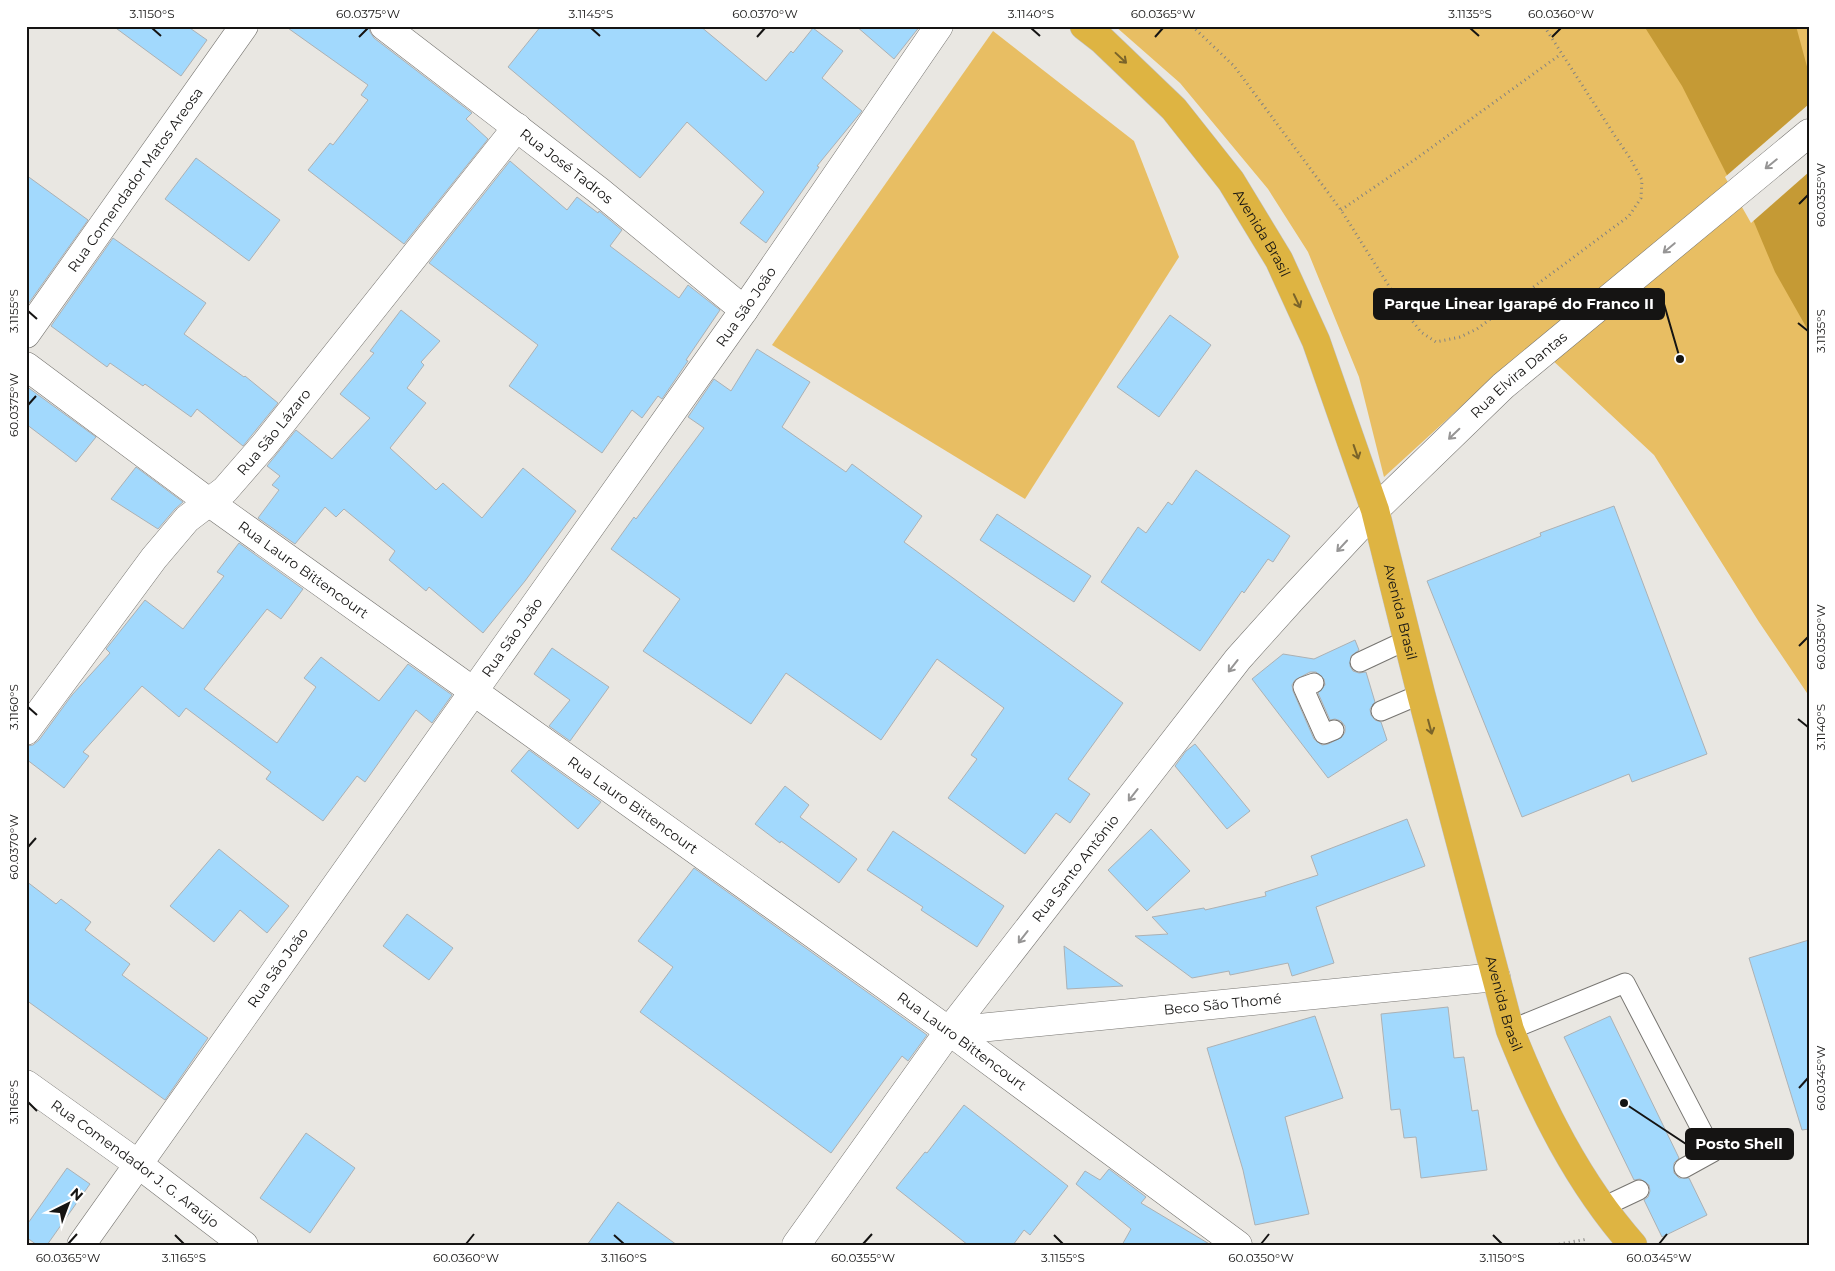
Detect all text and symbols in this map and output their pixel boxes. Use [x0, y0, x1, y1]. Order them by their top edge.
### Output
text: 3.1150°S [129, 6, 175, 21]
text: 60.0375°W [336, 6, 400, 21]
text: 3.1145°S [569, 6, 614, 21]
text: 60.0370°W [732, 6, 798, 21]
text: 3.1140°S [1008, 6, 1054, 21]
text: 60.0365°W [1131, 6, 1195, 21]
text: 3.1135°S [1448, 6, 1492, 21]
text: 60.0360°W [1528, 6, 1594, 21]
one-way arrow [1114, 52, 1127, 64]
street label: Rua Comendador Matos Areosa [64, 84, 207, 276]
street label: Rua José Tadros [516, 124, 617, 208]
one-way arrow [1765, 158, 1778, 169]
text: 60.0355°W [1813, 163, 1828, 227]
street label: Avenida Brasil [1229, 186, 1294, 280]
one-way arrow [1663, 242, 1676, 253]
street label: Rua São João [712, 263, 780, 350]
text: 3.1155°S [6, 289, 21, 333]
callout: Parque Linear Igarapé do Franco II [1374, 289, 1664, 319]
one-way arrow [1293, 293, 1303, 308]
text: Parque Linear Igarapé do Franco II [1384, 294, 1654, 313]
text: 3.1135°S [1813, 309, 1828, 353]
street label: Rua Elvira Dantas [1466, 328, 1571, 422]
text: 60.0375°W [6, 373, 21, 437]
street label: Rua São Lázaro [233, 385, 315, 479]
one-way arrow [1447, 428, 1460, 440]
one-way arrow [1351, 444, 1361, 460]
street label: Rua Lauro Bittencourt [235, 517, 372, 622]
one-way arrow [1336, 539, 1348, 552]
street label: Avenida Brasil [1380, 562, 1421, 662]
street label: Rua São João [478, 594, 546, 681]
text: 60.0350°W [1813, 604, 1828, 670]
one-way arrow [1228, 659, 1238, 673]
text: 3.1160°S [6, 684, 21, 730]
text: 3.1140°S [1813, 704, 1828, 750]
one-way arrow [1426, 719, 1435, 735]
street label: Rua Lauro Bittencourt [564, 752, 702, 858]
one-way arrow [1128, 788, 1139, 801]
street label: Rua Santo Antônio [1028, 811, 1123, 926]
text: 60.0370°W [6, 814, 21, 880]
street label: Rua São João [243, 924, 312, 1011]
one-way arrow [1017, 930, 1028, 943]
street label: Avenida Brasil [1482, 954, 1527, 1054]
street label: Rua Lauro Bittencourt [894, 988, 1030, 1095]
street label: Beco São Thomé [1163, 989, 1282, 1019]
text: 60.0345°W [1813, 1045, 1828, 1111]
text: 3.1165°S [6, 1080, 21, 1124]
street label: Rua Comendador J. G. Araújo [47, 1096, 223, 1232]
callout: Posto Shell [1686, 1129, 1793, 1159]
text: Posto Shell [1695, 1134, 1783, 1153]
north arrow [42, 1178, 92, 1228]
text: N [66, 1184, 87, 1205]
text: 60.0365°W [36, 1250, 100, 1265]
text: 3.1165°S [162, 1250, 206, 1265]
text: 60.0360°W [433, 1250, 499, 1265]
text: 3.1160°S [601, 1250, 647, 1265]
text: 60.0355°W [831, 1250, 895, 1265]
text: 3.1155°S [1041, 1250, 1085, 1265]
text: 60.0350°W [1228, 1250, 1294, 1265]
text: 3.1150°S [1479, 1250, 1525, 1265]
text: 60.0345°W [1626, 1250, 1692, 1265]

